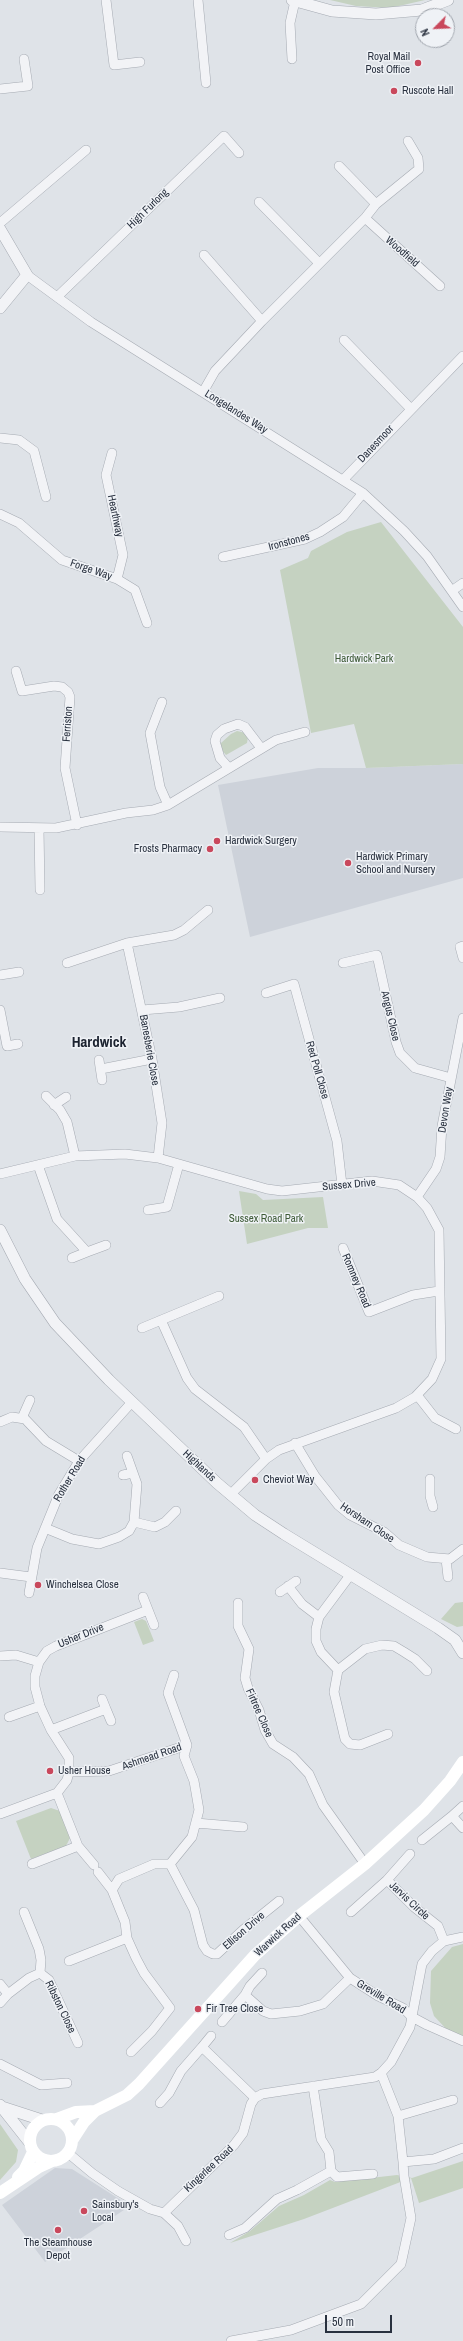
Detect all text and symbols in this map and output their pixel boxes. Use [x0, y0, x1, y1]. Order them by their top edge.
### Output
north arrow [415, 8, 455, 48]
text: N [417, 27, 433, 38]
place label: Royal Mail Post Office [366, 50, 410, 76]
marker: Royal Mail Post Office [413, 58, 423, 68]
place label: Ruscote Hall [402, 84, 453, 98]
marker: Ruscote Hall [389, 86, 399, 96]
street label: High Furlong [125, 186, 171, 232]
street label: Woodfield [382, 234, 422, 270]
street label: Longelandes Way [202, 387, 270, 437]
street label: Danesmoor [355, 422, 397, 466]
street label: Hearthway [104, 494, 126, 538]
street label: Ironstones [267, 530, 311, 554]
street label: Forge Way [68, 557, 114, 583]
park label: Hardwick Park [335, 652, 393, 666]
street label: Ferriston [60, 706, 76, 742]
place label: Hardwick Surgery [225, 834, 297, 848]
marker: Hardwick Surgery [212, 836, 222, 846]
place label: Frosts Pharmacy [134, 842, 202, 856]
marker: Frosts Pharmacy [205, 844, 215, 854]
place label: Hardwick Primary School and Nursery [356, 850, 435, 876]
marker: Hardwick Primary School and Nursery [343, 858, 353, 868]
street label: Angus Close [378, 990, 402, 1042]
street label: Banesberie Close [136, 1014, 162, 1086]
district label: Hardwick [72, 1034, 126, 1052]
street label: Red Poll Close [302, 1040, 332, 1100]
street label: Devon Way [436, 1086, 456, 1134]
street label: Sussex Drive [322, 1176, 376, 1194]
park label: Sussex Road Park [229, 1212, 303, 1226]
street label: Romney Road [339, 1252, 373, 1310]
street label: Highlands [180, 1447, 218, 1485]
street label: Rother Road [51, 1454, 89, 1504]
place label: Cheviot Way [263, 1473, 314, 1487]
marker: Cheviot Way [250, 1475, 260, 1485]
street label: Horsham Close [338, 1500, 396, 1546]
place label: Winchelsea Close [46, 1578, 119, 1592]
marker: Winchelsea Close [33, 1580, 43, 1590]
street label: Usher Drive [56, 1621, 106, 1651]
street label: Firtree Close [242, 1687, 276, 1739]
street label: Ashmead Road [120, 1741, 184, 1773]
place label: Usher House [58, 1764, 111, 1778]
marker: Usher House [45, 1766, 55, 1776]
street label: Jarvis Circle [386, 1879, 432, 1923]
street label: Ellison Drive [220, 1909, 268, 1953]
street label: Warwick Road [252, 1911, 304, 1959]
street label: Greville Road [354, 1977, 408, 2017]
street label: Ribston Close [42, 1979, 78, 2035]
place label: Fir Tree Close [206, 2002, 263, 2016]
marker: Fir Tree Close [193, 2004, 203, 2014]
street label: Kingerlee Road [182, 2143, 236, 2195]
place label: Sainsbury's Local [92, 2198, 139, 2224]
marker: Sainsbury's Local [79, 2206, 89, 2216]
marker: The Steamhouse Depot [53, 2225, 63, 2235]
place label: The Steamhouse Depot [24, 2236, 92, 2262]
scale bar [327, 2307, 394, 2333]
text: 50 m [332, 2314, 354, 2330]

